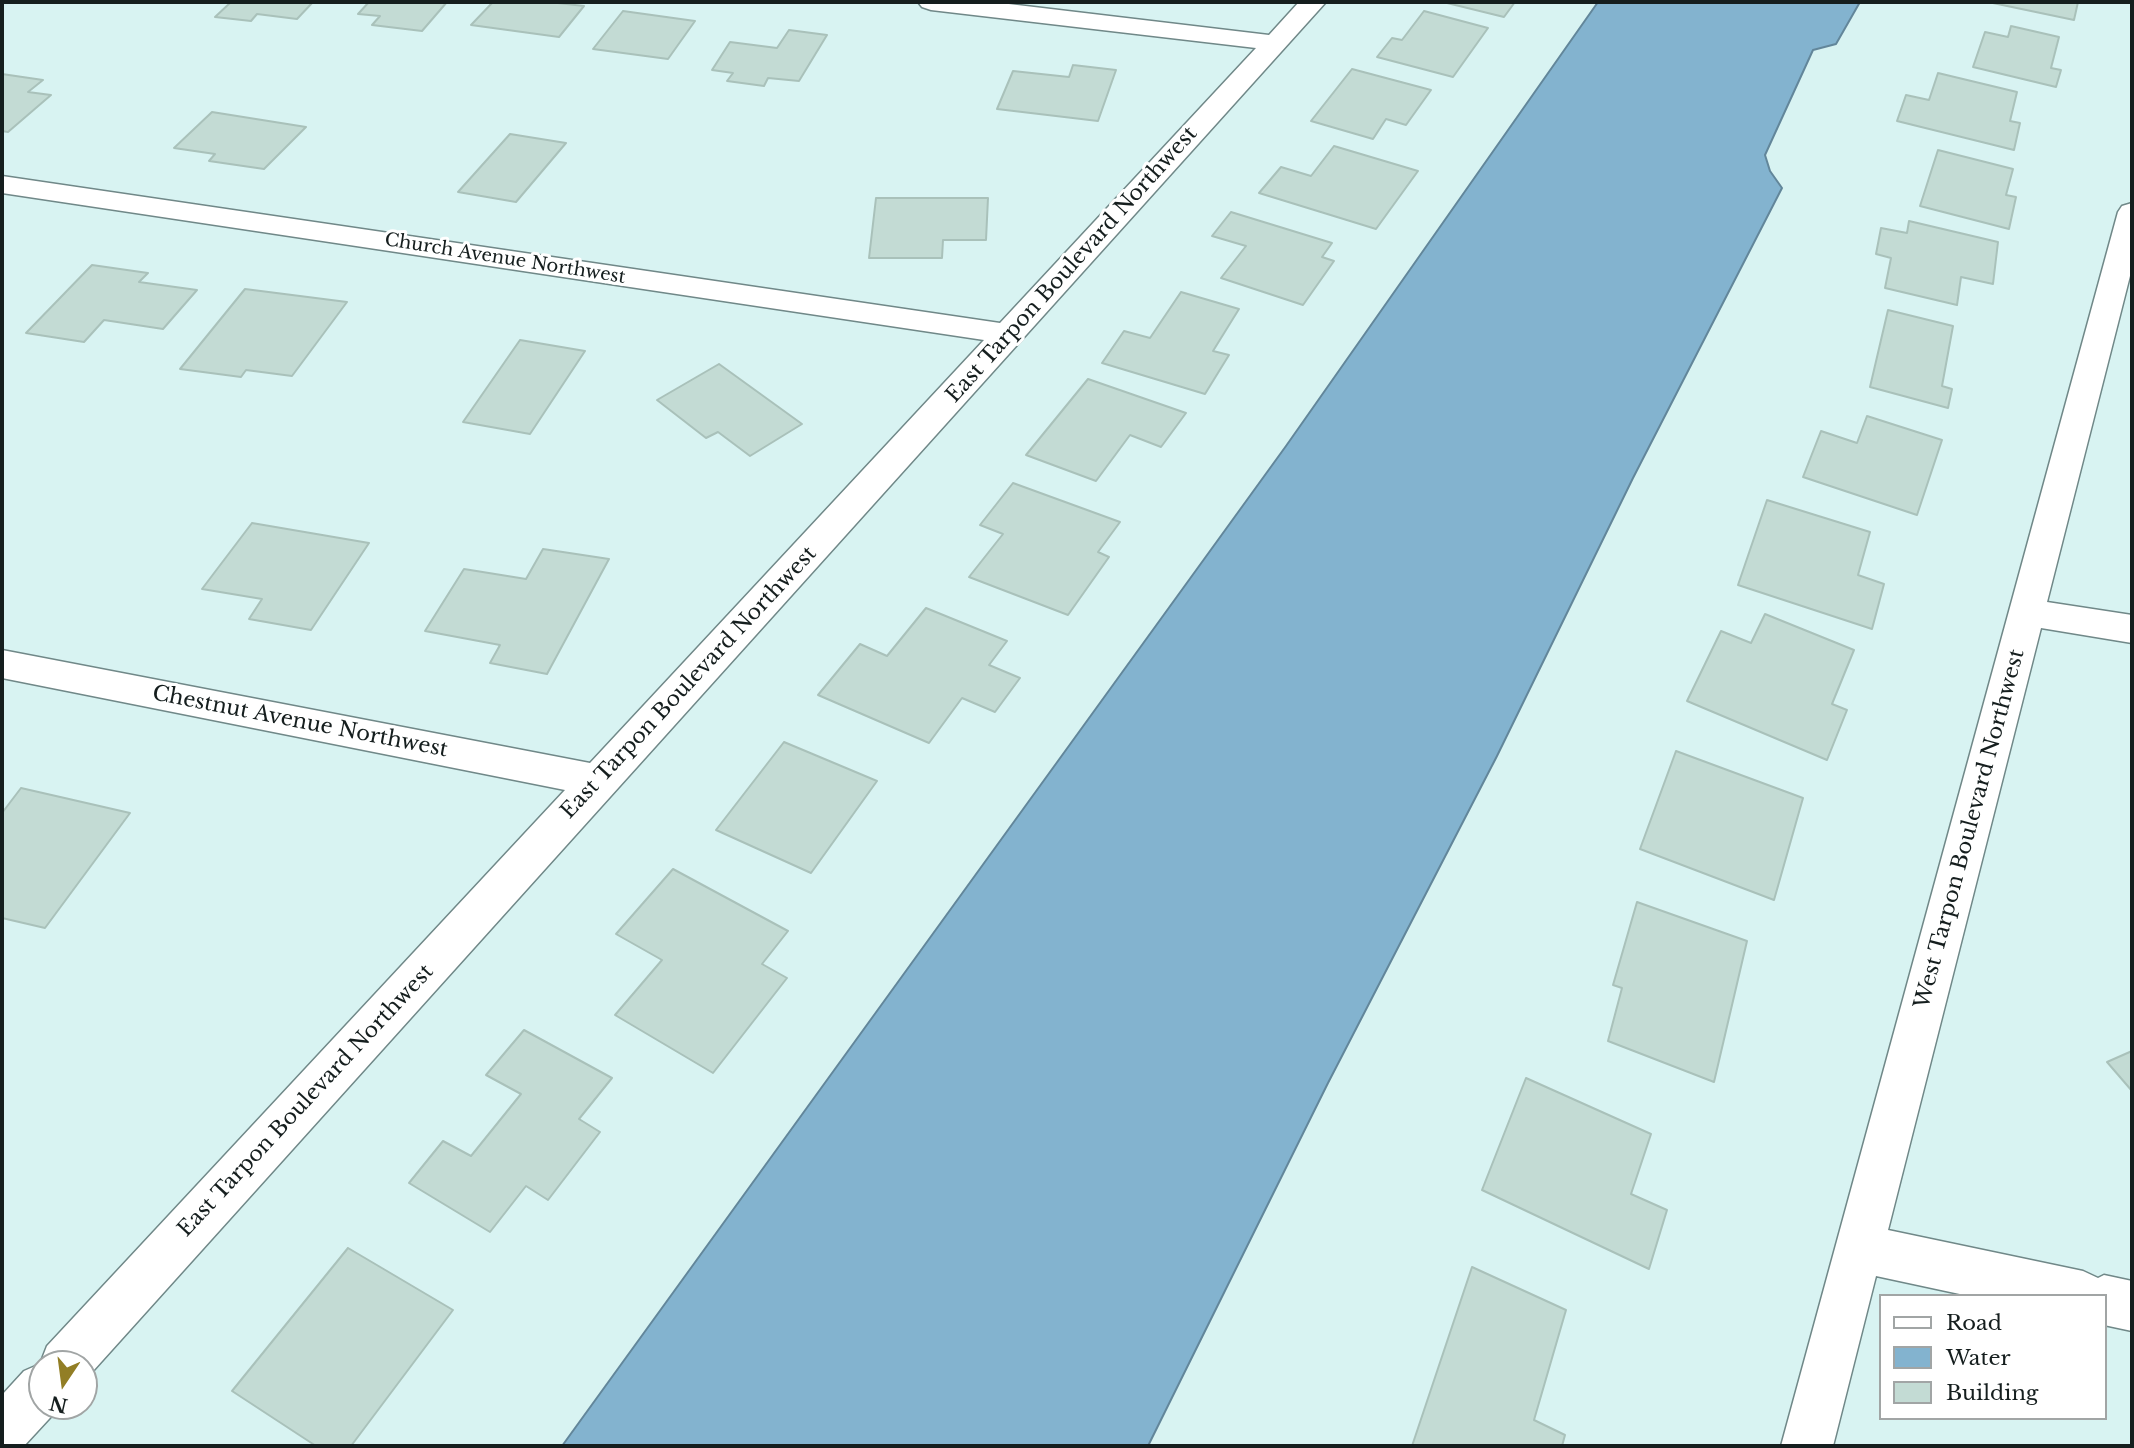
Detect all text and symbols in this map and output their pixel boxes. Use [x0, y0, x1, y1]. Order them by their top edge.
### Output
street label: East Tarpon Boulevard Northwest [941, 122, 1203, 408]
street label: Church Avenue Northwest [383, 229, 627, 289]
street label: East Tarpon Boulevard Northwest [556, 542, 822, 824]
street label: West Tarpon Boulevard Northwest [1910, 646, 2030, 1012]
street label: Chestnut Avenue Northwest [150, 681, 450, 763]
street label: East Tarpon Boulevard Northwest [173, 960, 439, 1242]
legend [1878, 1294, 2106, 1420]
text: Road [1946, 1310, 2002, 1336]
text: Water [1946, 1345, 2010, 1371]
north arrow [28, 1350, 98, 1420]
text: Building [1946, 1380, 2038, 1406]
text: N [47, 1391, 70, 1417]

